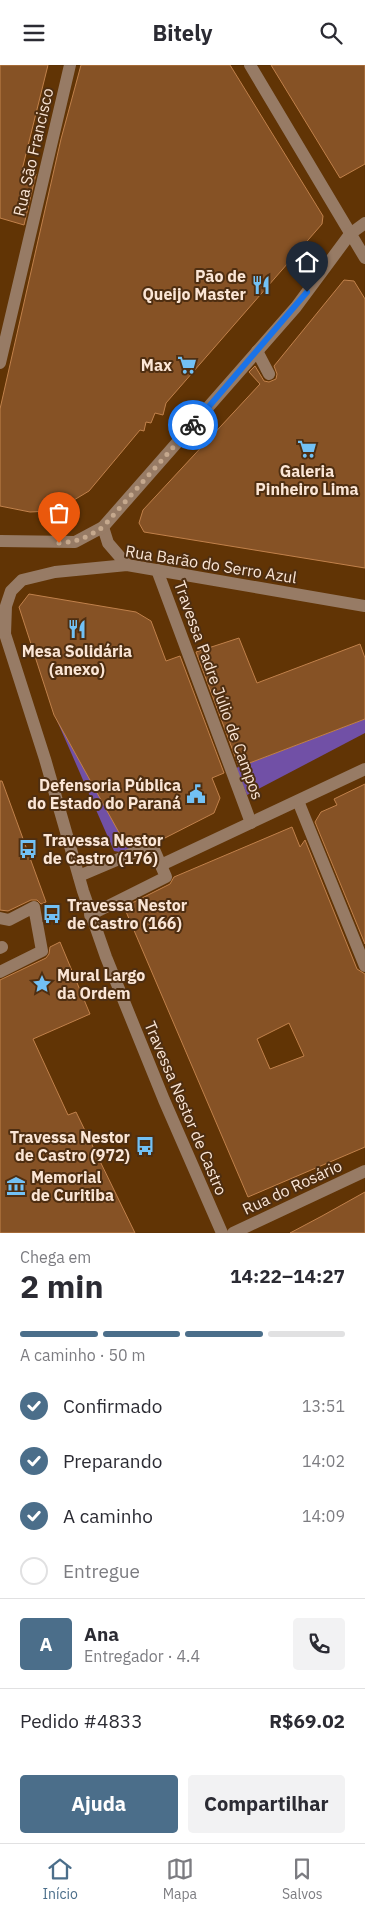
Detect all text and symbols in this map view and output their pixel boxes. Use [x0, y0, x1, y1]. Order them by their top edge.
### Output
text: Bitely [153, 18, 212, 47]
icon: menu [20, 19, 48, 47]
icon: search [317, 19, 345, 47]
street label: Rua São Francisco [9, 86, 57, 218]
pin [286, 241, 328, 292]
icon: home [293, 248, 321, 276]
place label: Pão de Queijo Master [142, 266, 247, 304]
restaurant icon: Pão de Queijo Master [250, 274, 272, 296]
supermarket icon: Max [176, 354, 198, 376]
place label: Max [141, 355, 172, 375]
courier [168, 400, 218, 450]
icon: bike [179, 411, 207, 439]
supermarket icon: Galeria Pinheiro Lima [296, 438, 318, 460]
place label: Galeria Pinheiro Lima [255, 461, 359, 499]
pin [38, 492, 80, 543]
icon: bag [45, 499, 73, 527]
street label: Rua Barão do Serro Azul [124, 541, 298, 587]
street label: Travessa Padre Júlio de Campos [170, 578, 268, 802]
restaurant icon: Mesa Solidária (anexo) [66, 618, 88, 640]
place label: Mesa Solidária (anexo) [22, 641, 132, 679]
place label: Defensoria Pública do Estado do Paraná [27, 775, 181, 813]
public building icon: Defensoria Pública do Estado do Paraná [185, 783, 207, 805]
place label: Travessa Nestor de Castro (176) [43, 830, 164, 868]
bus stop icon: Travessa Nestor de Castro (176) [17, 838, 39, 860]
place label: Travessa Nestor de Castro (166) [67, 895, 188, 933]
bus stop icon: Travessa Nestor de Castro (166) [41, 903, 63, 925]
place label: Mural Largo da Ordem [57, 965, 145, 1003]
place icon: Mural Largo da Ordem [31, 973, 53, 995]
street label: Travessa Nestor de Castro [140, 1018, 232, 1198]
place label: Travessa Nestor de Castro (972) [10, 1127, 131, 1165]
bus stop icon: Travessa Nestor de Castro (972) [134, 1135, 156, 1157]
street label: Rua do Rosário [239, 1155, 345, 1219]
place label: Memorial de Curitiba [31, 1167, 114, 1205]
museum icon: Memorial de Curitiba [5, 1175, 27, 1197]
text: Chega em [20, 1247, 91, 1267]
text: 14:22–14:27 [230, 1264, 345, 1288]
text: 2 min [20, 1265, 104, 1307]
text: A caminho · 50 m [20, 1345, 145, 1365]
icon: check [20, 1392, 48, 1420]
text: Confirmado [63, 1394, 162, 1418]
text: 13:51 [302, 1396, 345, 1416]
icon: check [20, 1447, 48, 1475]
text: Preparando [63, 1449, 162, 1473]
text: 14:02 [302, 1451, 345, 1471]
icon: check [20, 1502, 48, 1530]
text: A caminho [63, 1504, 153, 1528]
text: 14:09 [302, 1506, 345, 1526]
text: Entregue [63, 1559, 140, 1583]
button: phone [293, 1618, 345, 1670]
text: Ana [84, 1622, 119, 1646]
text: A [39, 1632, 53, 1656]
text: Entregador · 4.4 [84, 1646, 200, 1666]
text: Pedido #4833 [20, 1709, 143, 1733]
text: R$69.02 [269, 1709, 345, 1733]
button: Ajuda [20, 1775, 178, 1833]
button: Compartilhar [188, 1775, 345, 1833]
tab: Início [42, 1855, 78, 1903]
tab: Mapa [163, 1855, 197, 1903]
tab: Salvos [282, 1855, 323, 1903]

